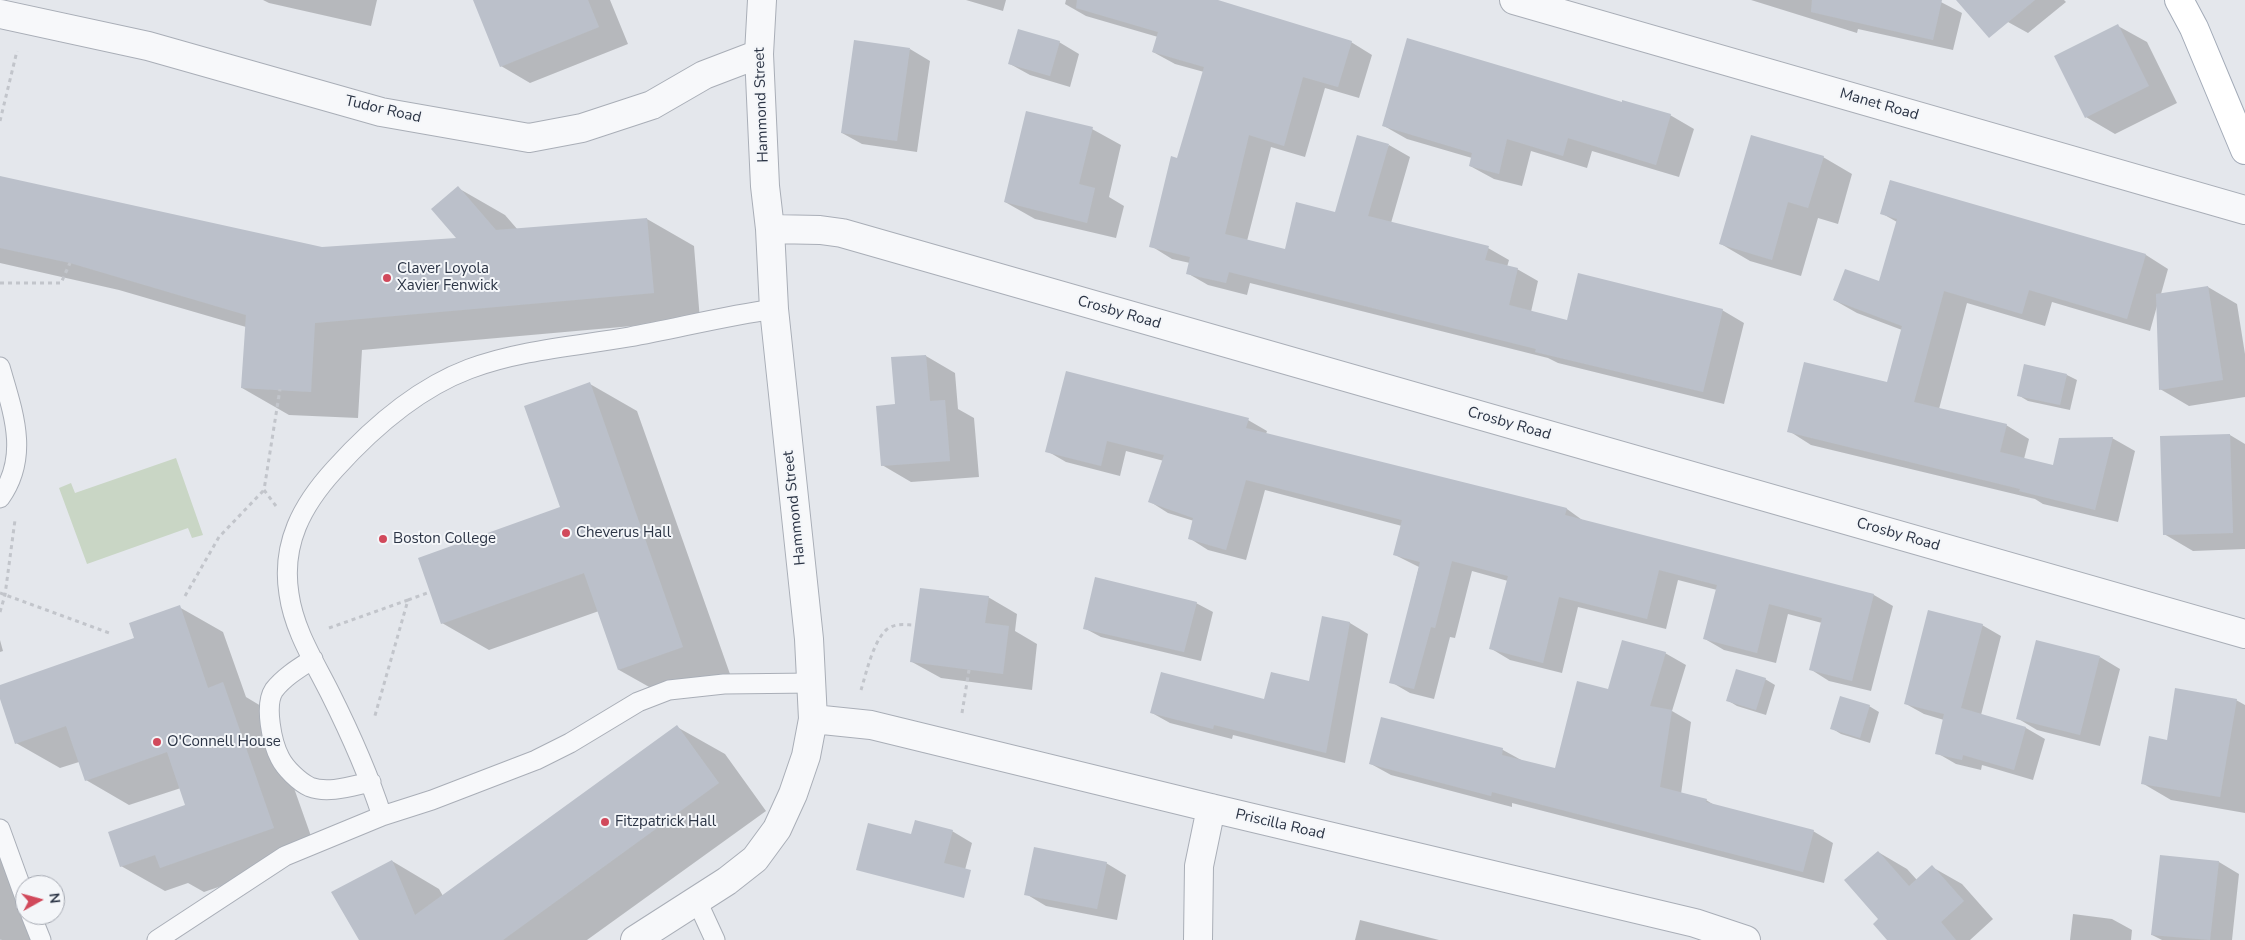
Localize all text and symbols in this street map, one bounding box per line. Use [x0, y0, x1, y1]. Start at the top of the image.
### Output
street label: Hammond Street [751, 47, 773, 163]
street label: Manet Road [1837, 85, 1921, 125]
street label: Tudor Road [343, 93, 423, 127]
place label: Claver Loyola Xavier Fenwick [397, 260, 498, 295]
marker: Claver Loyola Xavier Fenwick [381, 272, 393, 284]
street label: Crosby Road [1075, 292, 1163, 334]
street label: Crosby Road [1465, 403, 1553, 445]
street label: Hammond Street [780, 450, 810, 566]
street label: Crosby Road [1854, 514, 1942, 556]
place label: Cheverus Hall [576, 524, 671, 542]
marker: Cheverus Hall [560, 527, 572, 539]
place label: Boston College [393, 530, 496, 548]
marker: Boston College [377, 533, 389, 545]
place label: O'Connell House [167, 733, 281, 751]
marker: O'Connell House [151, 736, 163, 748]
street label: Priscilla Road [1233, 806, 1327, 844]
place label: Fitzpatrick Hall [615, 813, 716, 831]
marker: Fitzpatrick Hall [599, 816, 611, 828]
north arrow [15, 875, 65, 925]
text: N [44, 892, 64, 905]

